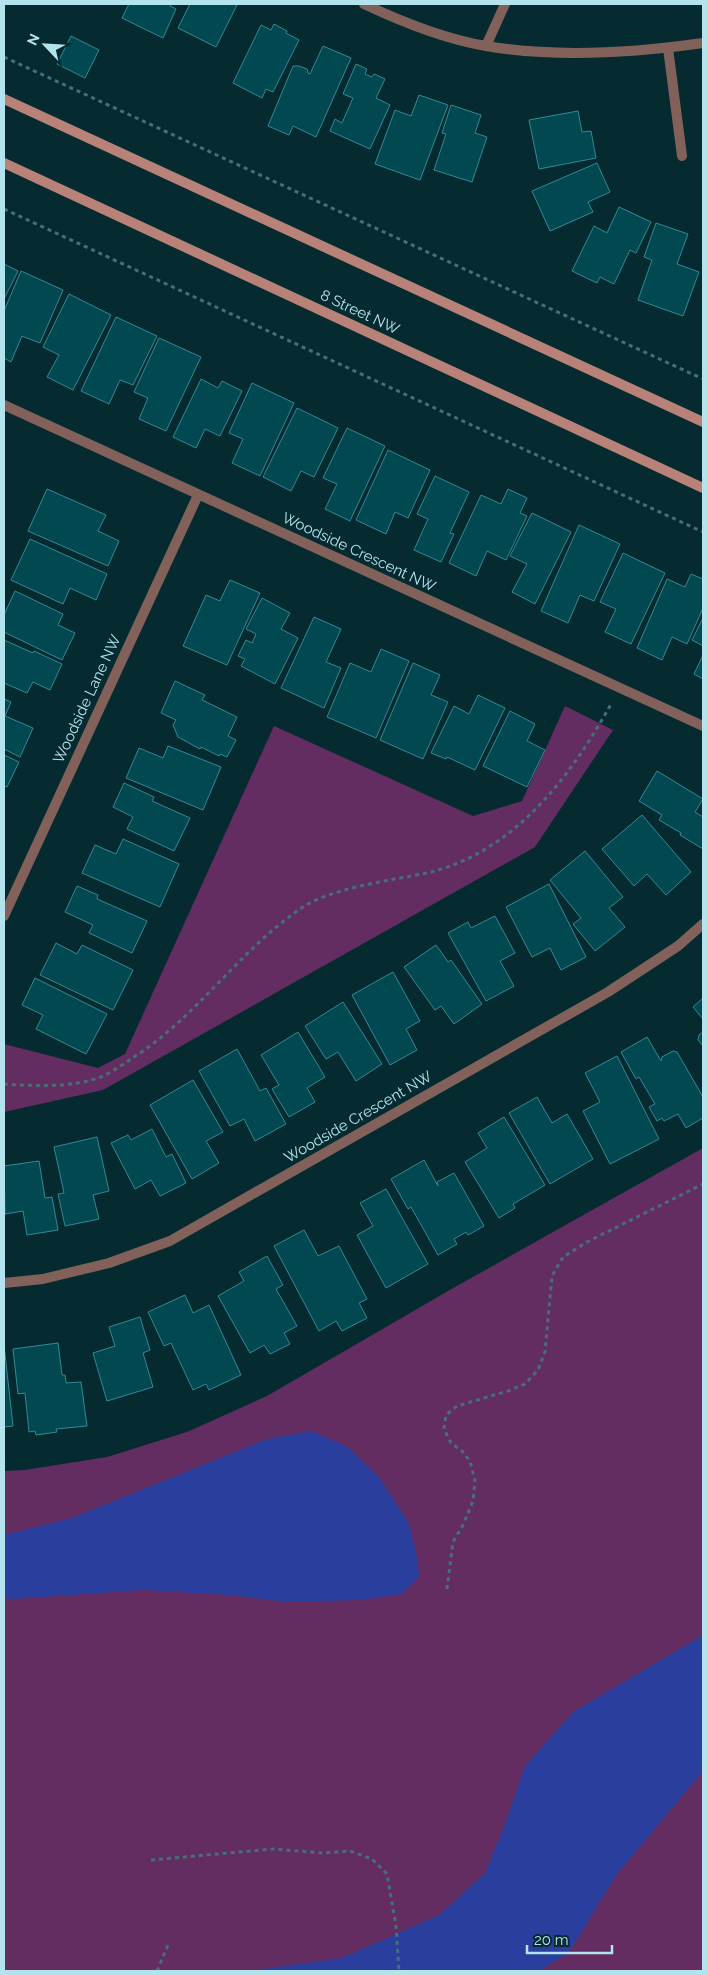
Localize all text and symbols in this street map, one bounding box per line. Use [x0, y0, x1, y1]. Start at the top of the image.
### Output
north arrow [20, 20, 70, 70]
text: N [24, 31, 43, 48]
street label: 8 Street NW [317, 286, 403, 338]
street label: Woodside Crescent NW [279, 508, 439, 596]
street label: Woodside Lane NW [49, 632, 125, 766]
street label: Woodside Crescent NW [281, 1067, 435, 1167]
scale bar [527, 1922, 612, 1954]
text: 20 m [534, 1931, 569, 1949]

